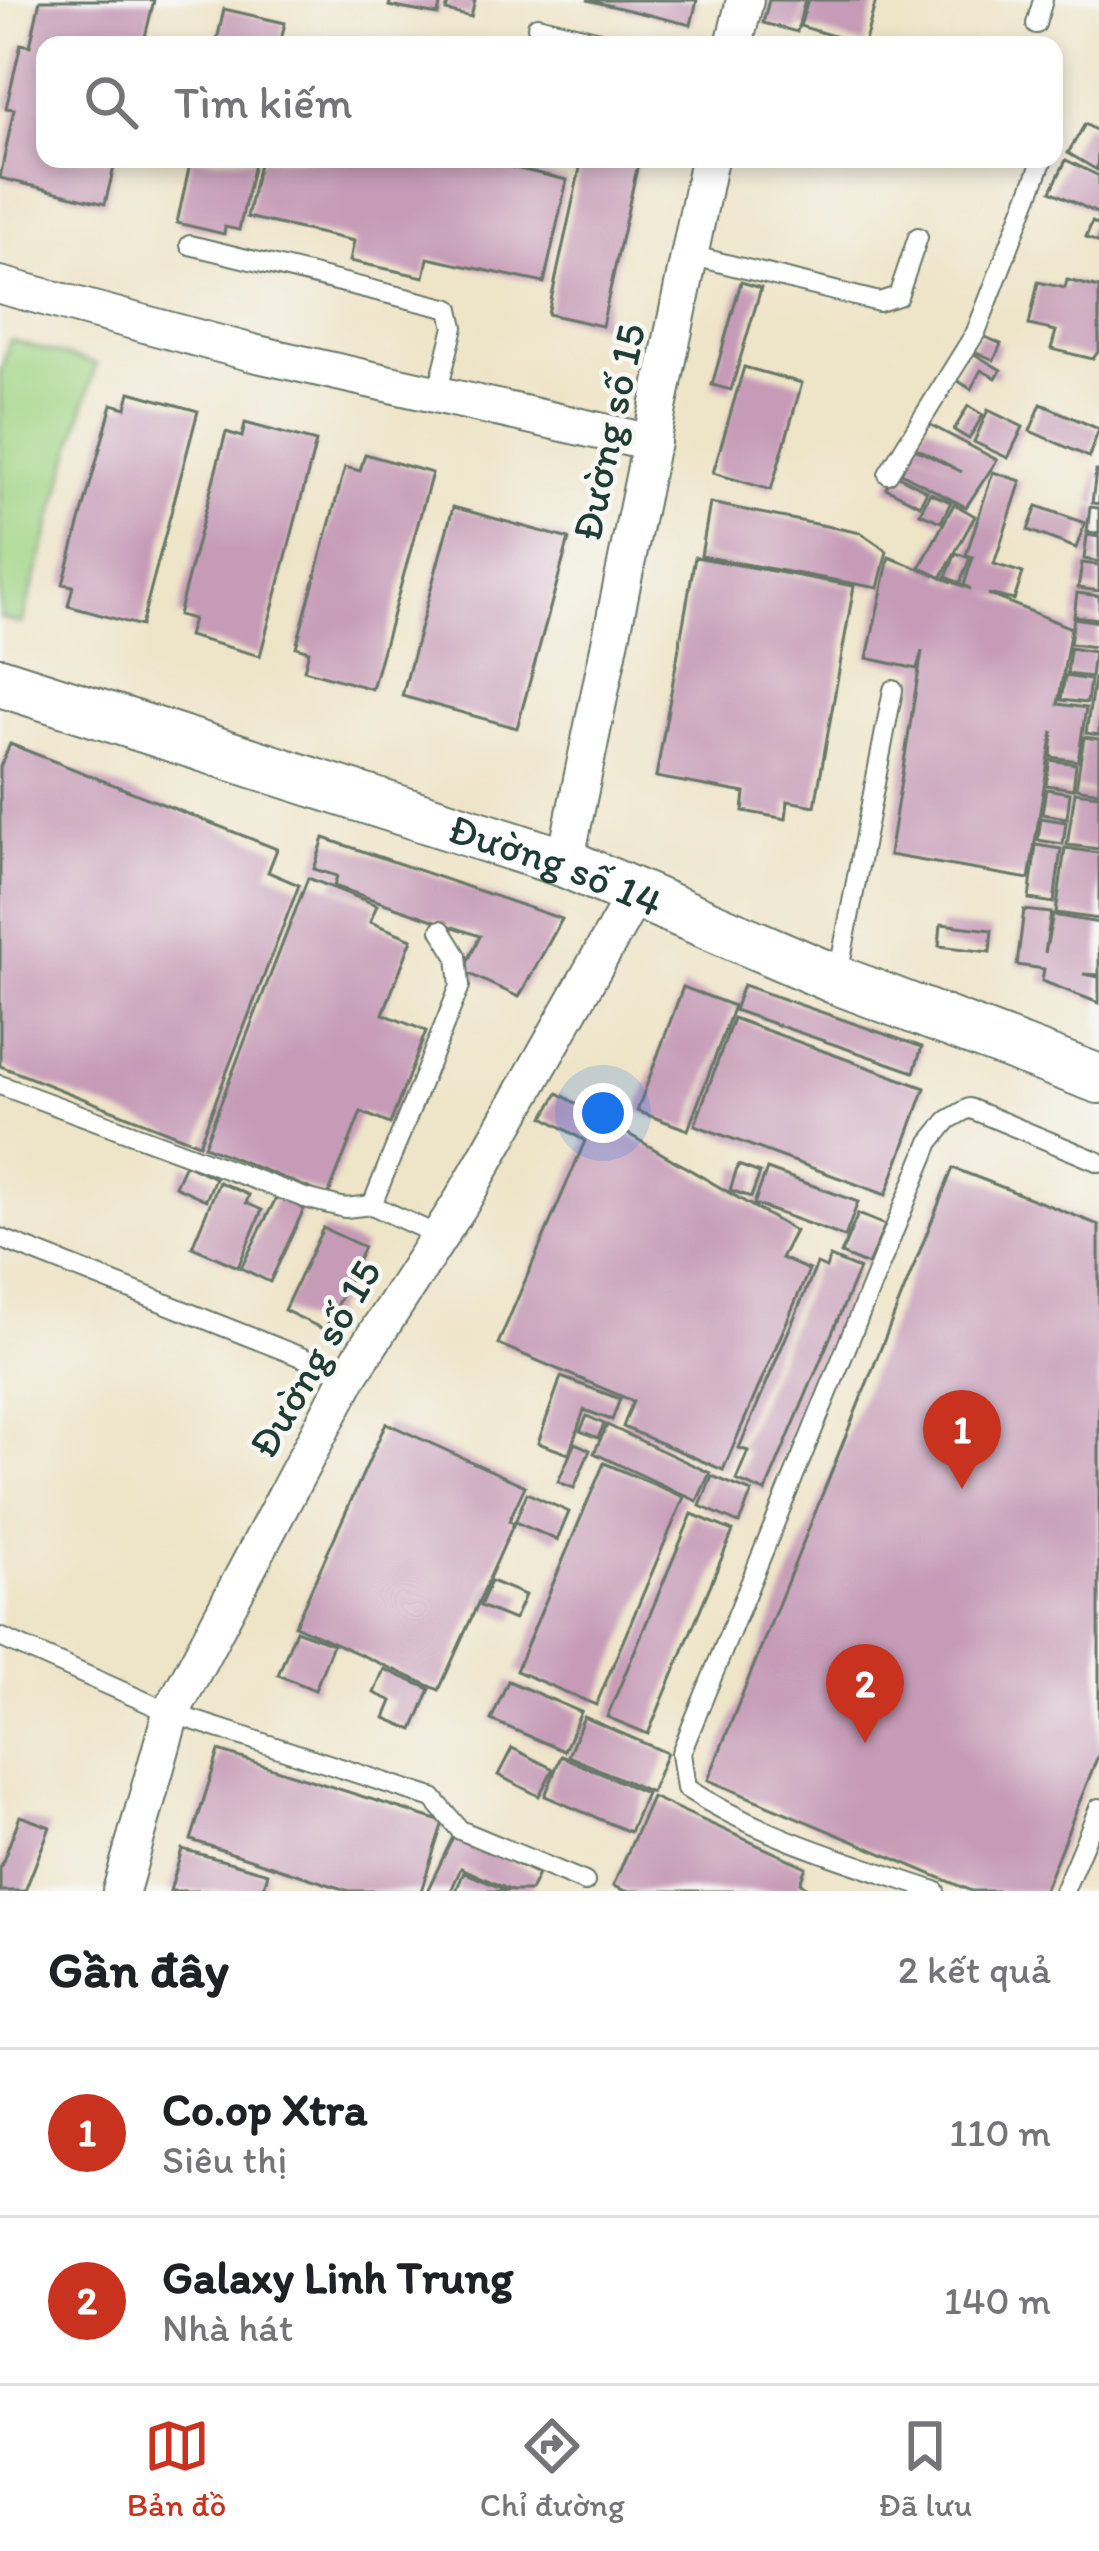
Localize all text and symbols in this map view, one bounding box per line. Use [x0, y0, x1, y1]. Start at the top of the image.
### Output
search box [36, 36, 1063, 168]
icon: search [78, 69, 144, 135]
text: Tìm kiếm [174, 75, 353, 129]
street label: Đường số 15 [561, 319, 656, 545]
street label: Đường số 14 [442, 802, 670, 928]
your location [573, 1083, 633, 1143]
street label: Đường số 15 [237, 1250, 392, 1467]
pin: 1 [923, 1390, 1001, 1489]
pin: 2 [826, 1644, 904, 1743]
text: Gần đây [48, 1939, 229, 2000]
text: 2 kết quả [898, 1946, 1051, 1993]
text: Co.op Xtra [162, 2082, 367, 2136]
text: 1 [78, 2109, 96, 2156]
text: 110 m [949, 2109, 1051, 2156]
text: Siêu thị [162, 2136, 287, 2183]
text: Galaxy Linh Trung [162, 2250, 513, 2304]
text: 2 [77, 2277, 97, 2324]
text: 140 m [944, 2277, 1051, 2324]
text: Nhà hát [162, 2304, 293, 2351]
tab: Bản đồ [127, 2413, 226, 2524]
tab: Chỉ đường [480, 2413, 625, 2524]
tab: Đã lưu [878, 2413, 972, 2524]

